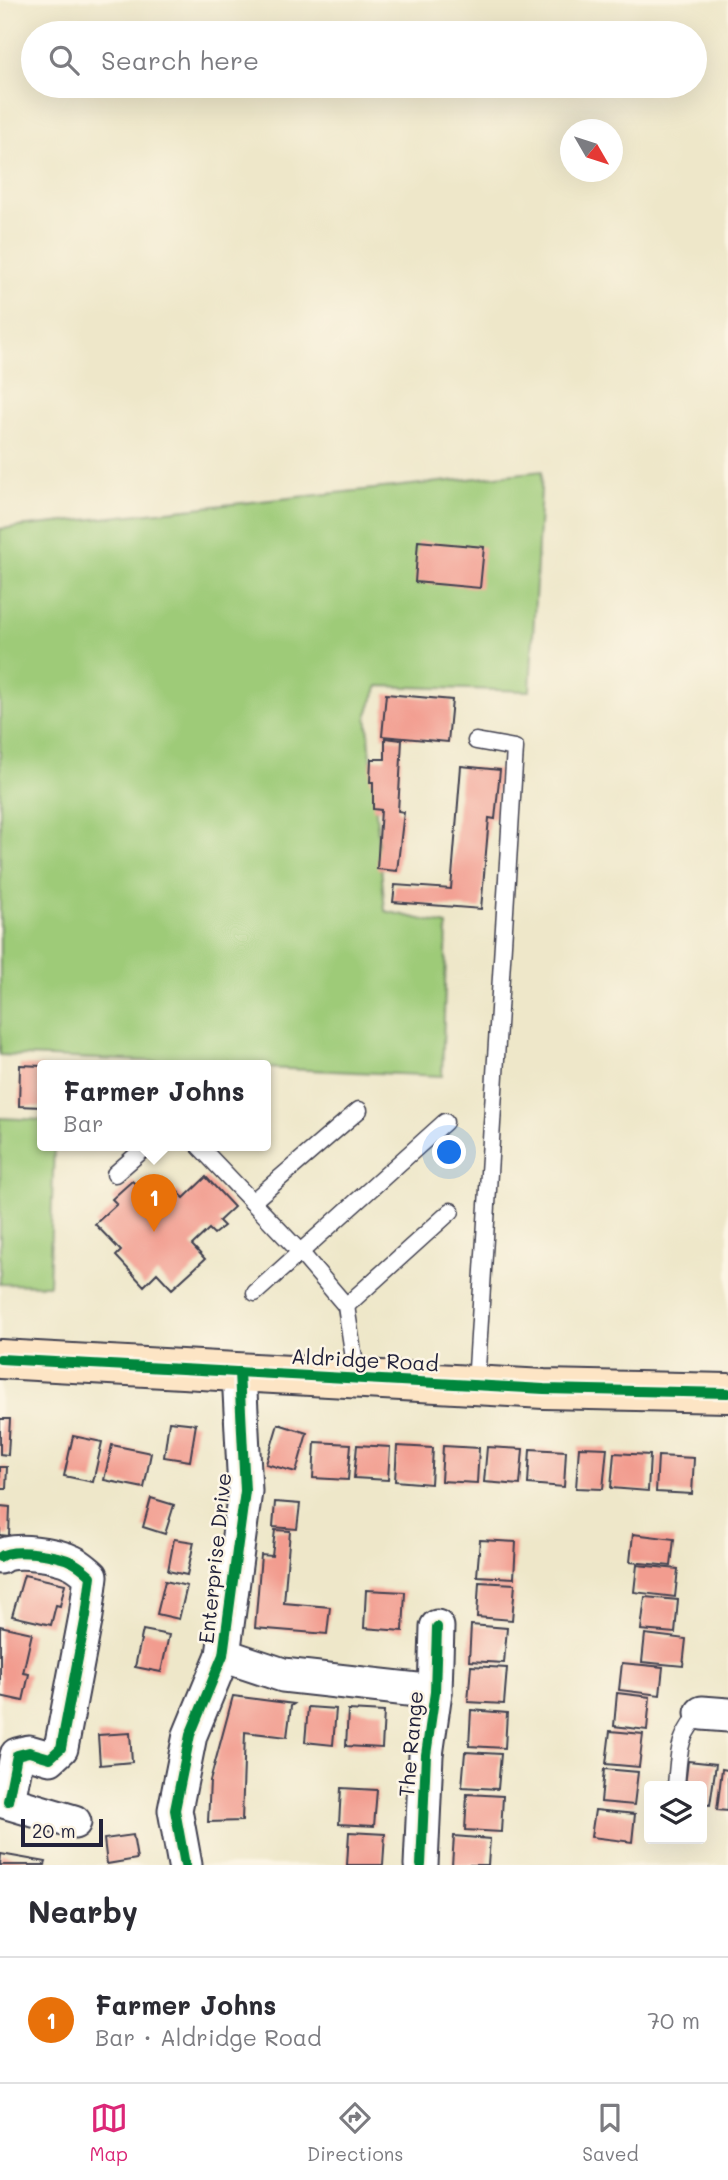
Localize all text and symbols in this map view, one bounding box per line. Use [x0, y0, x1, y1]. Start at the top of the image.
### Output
search box [21, 21, 707, 98]
icon: search [45, 41, 83, 79]
text: Search here [101, 43, 259, 77]
north arrow [560, 119, 623, 182]
popup [37, 1060, 271, 1151]
text: Farmer Johns [63, 1074, 245, 1108]
text: Bar [63, 1108, 104, 1138]
your location [432, 1135, 466, 1169]
pin: 1 [131, 1174, 177, 1232]
street label: Aldridge Road [291, 1342, 439, 1376]
street label: Enterprise Drive [192, 1471, 236, 1645]
street label: The Range [392, 1690, 428, 1798]
map controls [644, 1781, 707, 1844]
button: layers [644, 1781, 707, 1844]
scale bar [21, 1816, 103, 1848]
text: 20 m [32, 1818, 76, 1843]
text: Nearby [28, 1891, 138, 1931]
text: Farmer Johns [95, 1988, 276, 2022]
text: 1 [46, 2005, 56, 2035]
text: 70 m [647, 2005, 700, 2035]
text: Bar · Aldridge Road [95, 2022, 322, 2052]
tab: Map [89, 2099, 128, 2166]
tab: Directions [307, 2099, 403, 2166]
tab: Saved [582, 2099, 639, 2166]

